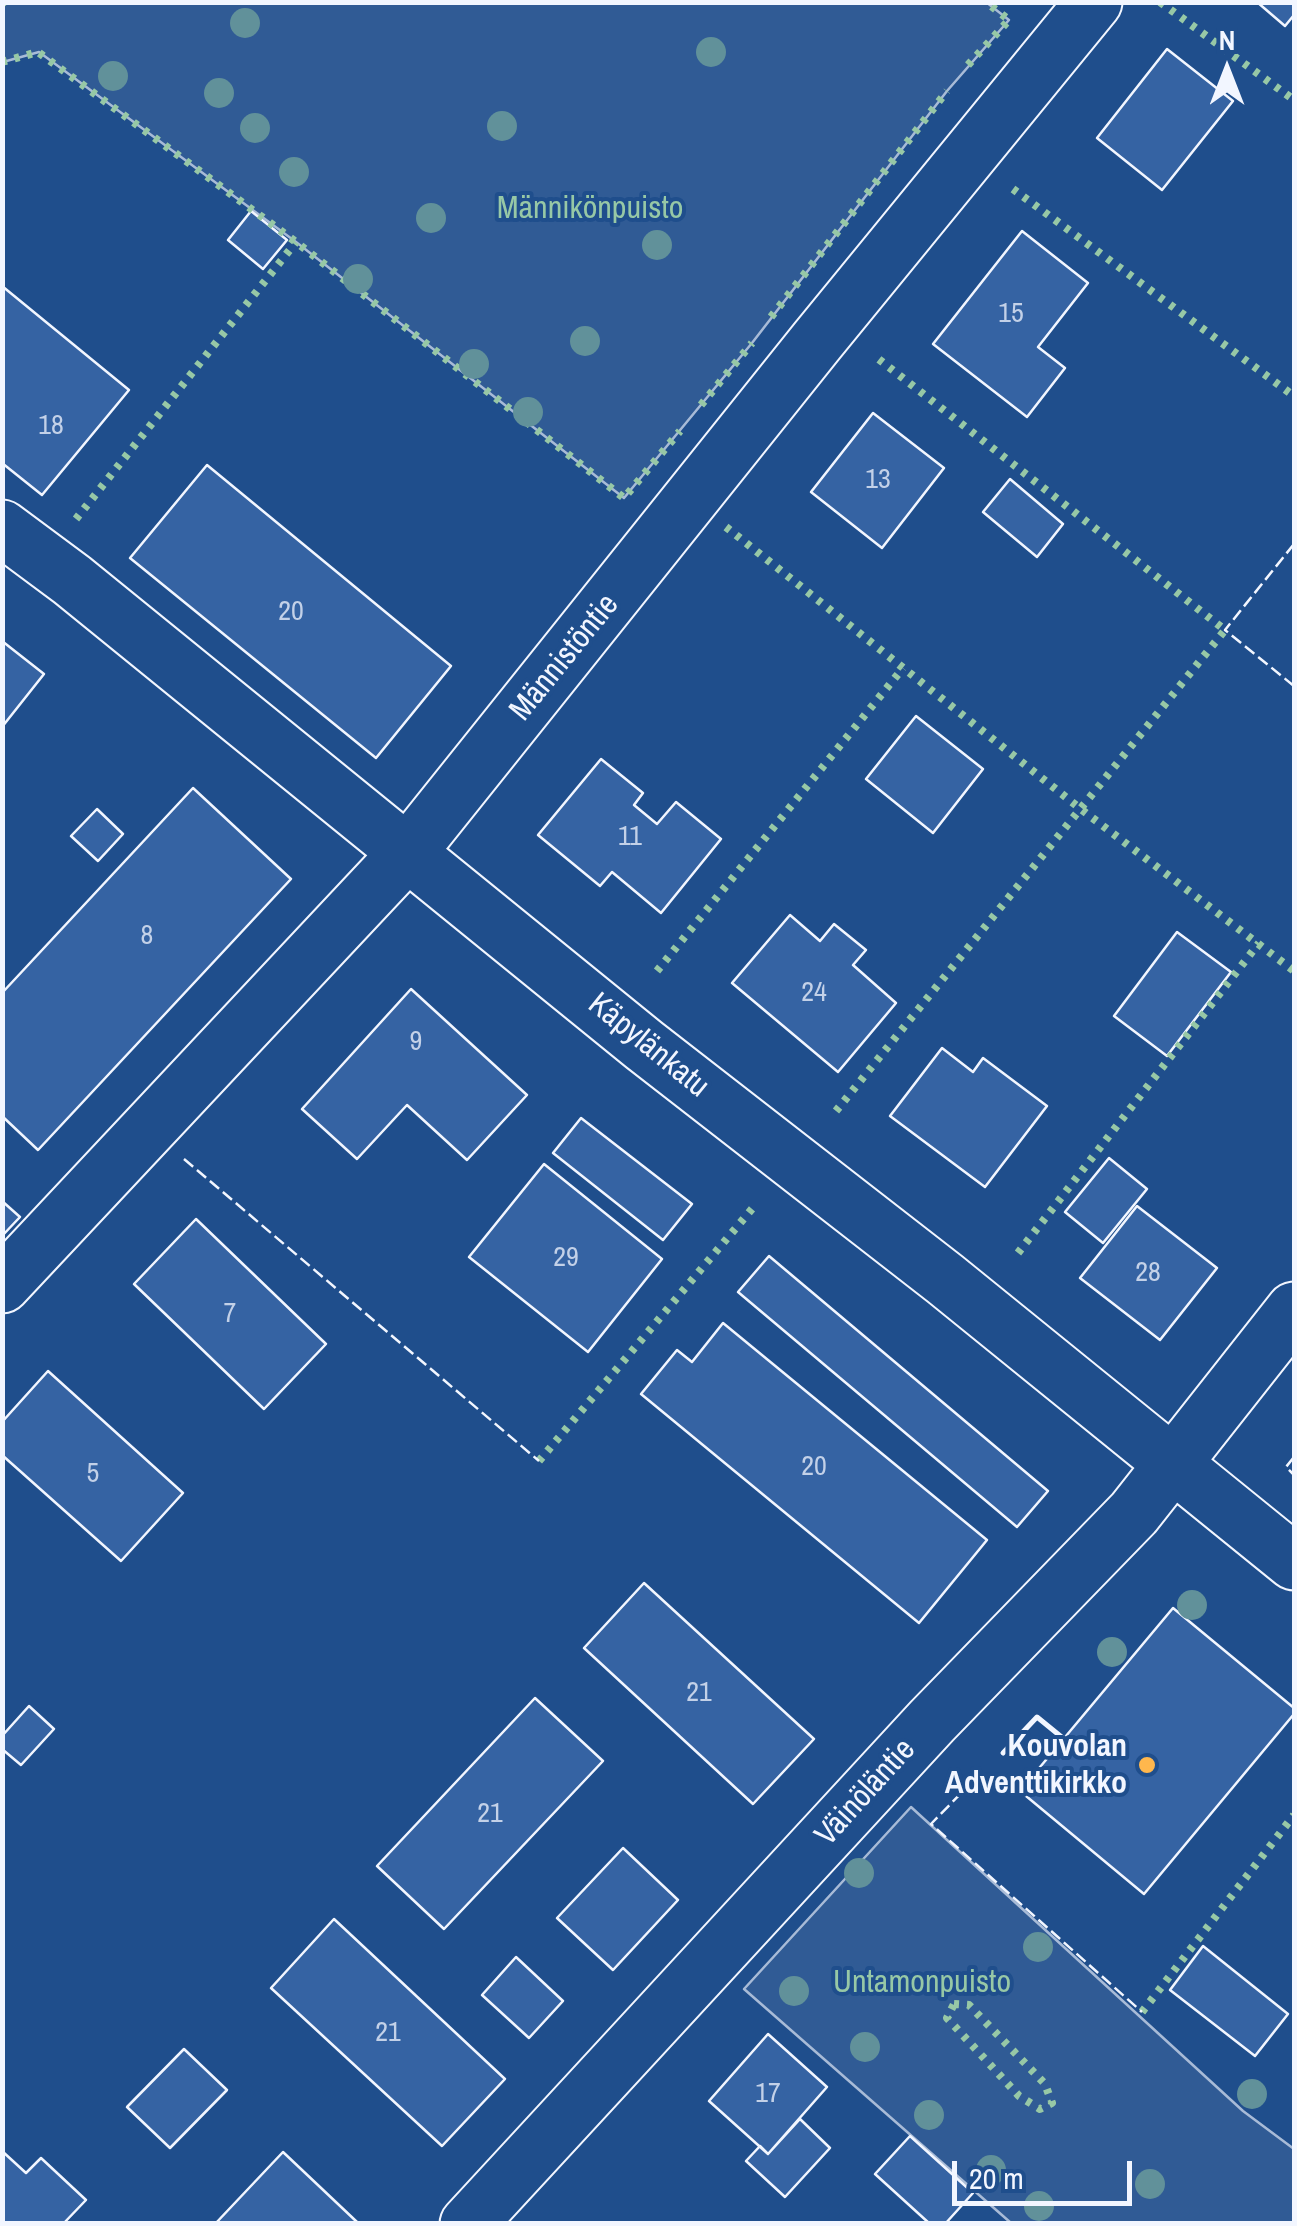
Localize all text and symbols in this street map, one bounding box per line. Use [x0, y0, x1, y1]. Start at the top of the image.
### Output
north arrow [1177, 20, 1277, 120]
text: N [1219, 21, 1235, 59]
park label: Männikönpuisto [497, 190, 683, 228]
house number: 15 [998, 297, 1024, 331]
house number: 18 [38, 409, 64, 443]
house number: 13 [865, 463, 891, 497]
street label: Männistöntie [502, 587, 628, 729]
house number: 20 [278, 595, 304, 629]
house number: 11 [618, 820, 642, 854]
house number: 8 [141, 919, 153, 953]
house number: 24 [801, 976, 827, 1010]
street label: Käpylänkatu [580, 986, 716, 1106]
house number: 9 [410, 1025, 422, 1059]
house number: 29 [553, 1241, 579, 1275]
house number: 28 [1135, 1256, 1161, 1290]
house number: 7 [224, 1297, 236, 1331]
house number: 20 [801, 1450, 827, 1484]
house number: 5 [87, 1457, 99, 1491]
house number: 21 [686, 1676, 712, 1710]
place label: Kouvolan Adventtikirkko [945, 1728, 1127, 1803]
street label: Väinöläntie [808, 1732, 924, 1854]
marker: Kouvolan Adventtikirkko [1136, 1754, 1158, 1776]
house number: 21 [477, 1797, 503, 1831]
park label: Untamonpuisto [833, 1964, 1011, 2002]
house number: 21 [375, 2016, 401, 2050]
house number: 17 [755, 2077, 781, 2111]
scale bar [957, 2141, 1137, 2203]
text: 20 m [969, 2158, 1024, 2198]

